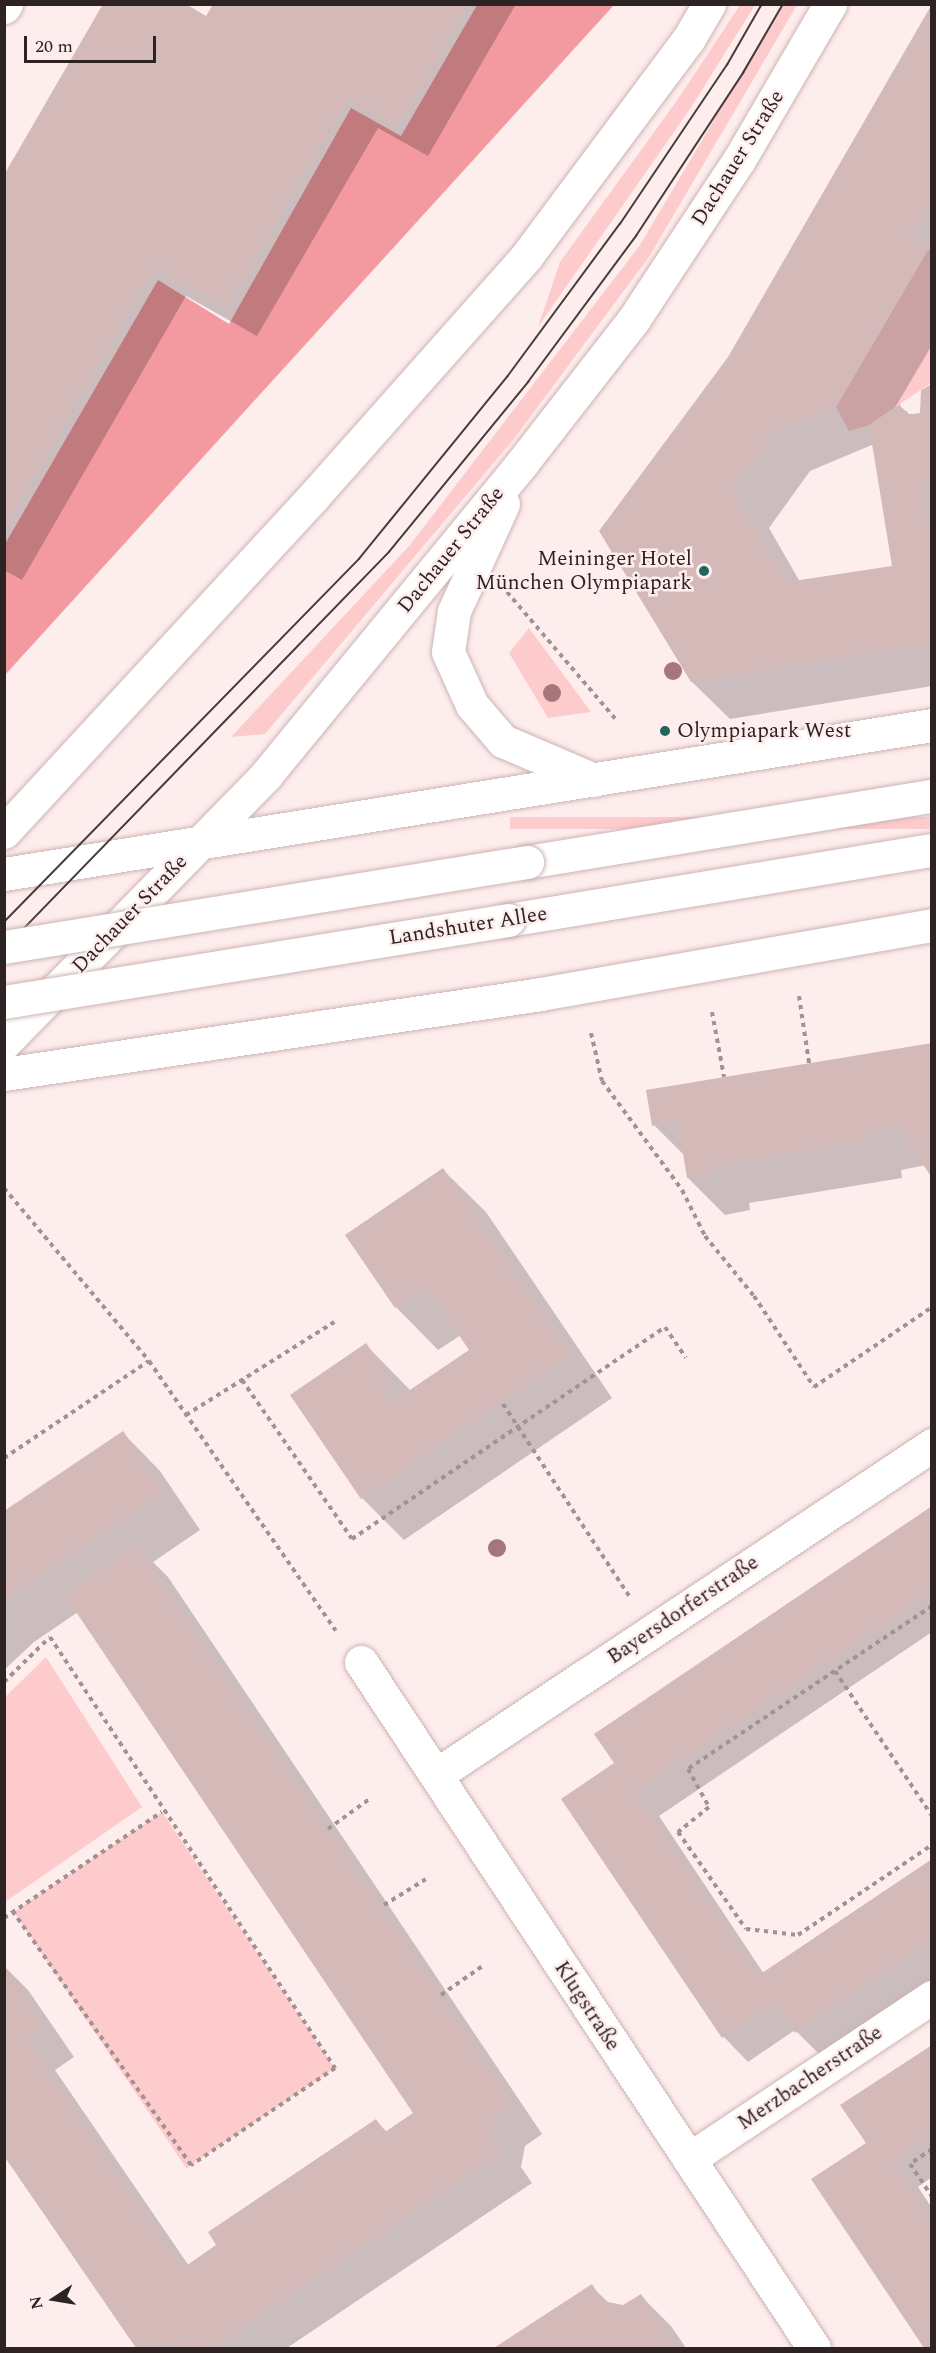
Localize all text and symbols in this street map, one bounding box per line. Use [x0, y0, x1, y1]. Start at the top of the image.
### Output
scale bar [27, 24, 159, 62]
text: 20 m [35, 33, 73, 60]
street label: Dachauer Straße [686, 86, 790, 230]
street label: Dachauer Straße [392, 482, 510, 618]
place label: Meininger Hotel München Olympiapark [476, 546, 692, 596]
marker: Meininger Hotel München Olympiapark [697, 564, 711, 578]
place label: Olympiapark West [677, 718, 851, 744]
marker: Olympiapark West [658, 724, 672, 738]
street label: Dachauer Straße [67, 849, 193, 979]
street label: Landshuter Allee [387, 901, 549, 951]
street label: Bayersdorferstraße [603, 1550, 763, 1670]
street label: Klugstraße [549, 1956, 625, 2056]
street label: Merzbacherstraße [733, 2020, 887, 2136]
north arrow [24, 2269, 84, 2329]
text: N [23, 2294, 49, 2312]

